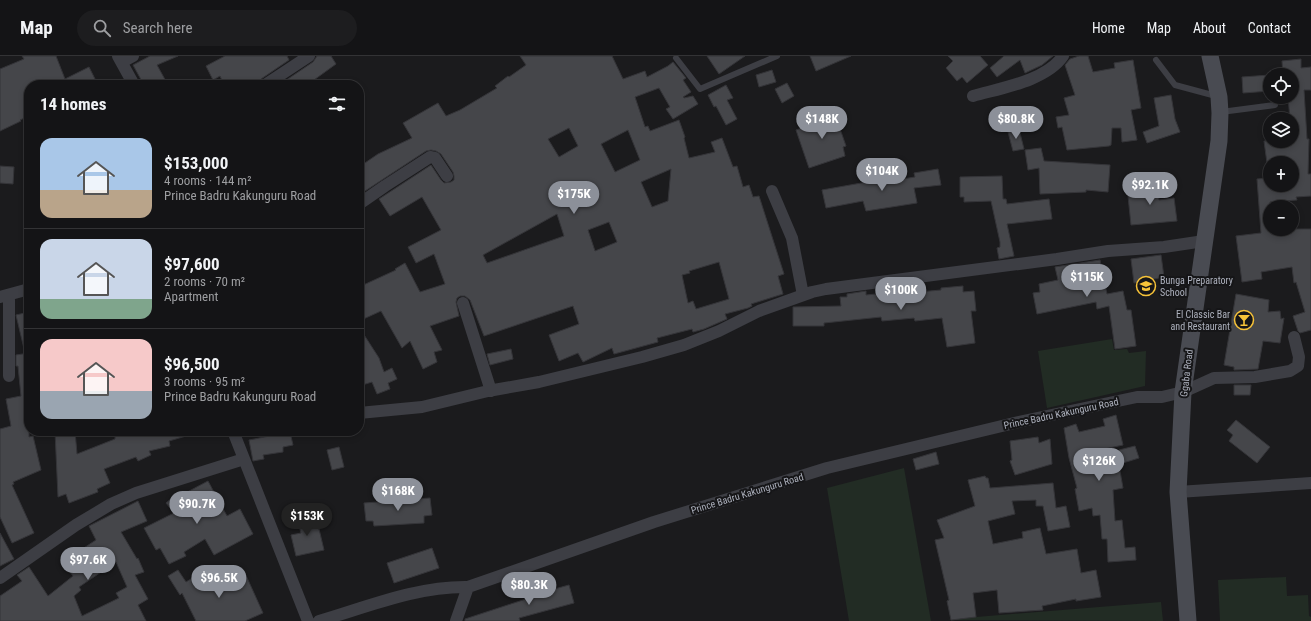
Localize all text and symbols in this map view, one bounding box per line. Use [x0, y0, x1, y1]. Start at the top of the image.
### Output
search box [77, 10, 357, 46]
text: Map [20, 16, 53, 39]
icon: search [91, 17, 113, 39]
text: Search here [123, 19, 193, 37]
text: Home [1092, 20, 1125, 36]
text: Map [1147, 20, 1171, 36]
text: About [1193, 20, 1226, 36]
text: Contact [1248, 20, 1291, 36]
map controls [1263, 68, 1299, 236]
button: locate [1263, 68, 1299, 104]
icon: filters [326, 93, 348, 115]
text: 14 homes [40, 94, 106, 114]
pin: $148K [794, 106, 850, 140]
pin: $80.8K [983, 106, 1049, 140]
text: $148K [805, 111, 839, 126]
text: $80.8K [997, 111, 1035, 126]
button: layers [1263, 112, 1299, 148]
text: $153,000 [164, 153, 228, 173]
icon: home [72, 154, 120, 202]
button: + [1263, 156, 1299, 192]
pin: $104K [854, 158, 910, 192]
text: $104K [865, 163, 899, 178]
pin: $92.1K [1117, 172, 1183, 206]
text: 4 rooms · 144 m² [164, 173, 251, 188]
text: $92.1K [1131, 177, 1169, 192]
pin: $175K [546, 181, 602, 215]
text: $175K [557, 186, 591, 201]
text: Prince Badru Kakunguru Road [164, 188, 316, 203]
button: − [1263, 200, 1299, 236]
text: $97,600 [164, 254, 220, 274]
icon: home [72, 255, 120, 303]
pin: $115K [1059, 264, 1115, 298]
text: $115K [1070, 269, 1104, 284]
text: 2 rooms · 70 m² [164, 274, 245, 289]
school or university icon: Bunga Preparatory School [1135, 275, 1157, 297]
place label: Bunga Preparatory School [1160, 275, 1233, 298]
pin: $100K [873, 277, 929, 311]
text: $100K [884, 282, 918, 297]
text: Apartment [164, 289, 218, 304]
place label: El Classic Bar and Restaurant [1171, 309, 1230, 332]
bar icon: El Classic Bar and Restaurant [1233, 309, 1255, 331]
street label: Ggaba Road [1178, 349, 1195, 397]
text: $96,500 [164, 354, 220, 374]
icon: home [72, 355, 120, 403]
text: 3 rooms · 95 m² [164, 374, 245, 389]
text: Prince Badru Kakunguru Road [164, 389, 316, 404]
street label: Prince Badru Kakunguru Road [1003, 396, 1120, 431]
pin: $126K [1071, 448, 1127, 482]
text: $126K [1082, 453, 1116, 468]
street label: Prince Badru Kakunguru Road [690, 471, 805, 516]
pin: $168K [370, 478, 426, 512]
text: $168K [381, 483, 415, 498]
pin: $90.7K [164, 491, 230, 525]
text: $90.7K [178, 496, 216, 511]
pin: $153K [279, 503, 335, 537]
text: $153K [290, 508, 324, 523]
pin: $97.6K [55, 547, 121, 581]
text: $97.6K [69, 552, 107, 567]
pin: $96.5K [186, 565, 252, 599]
text: $96.5K [200, 570, 238, 585]
pin: $80.3K [496, 572, 562, 606]
text: $80.3K [510, 577, 548, 592]

